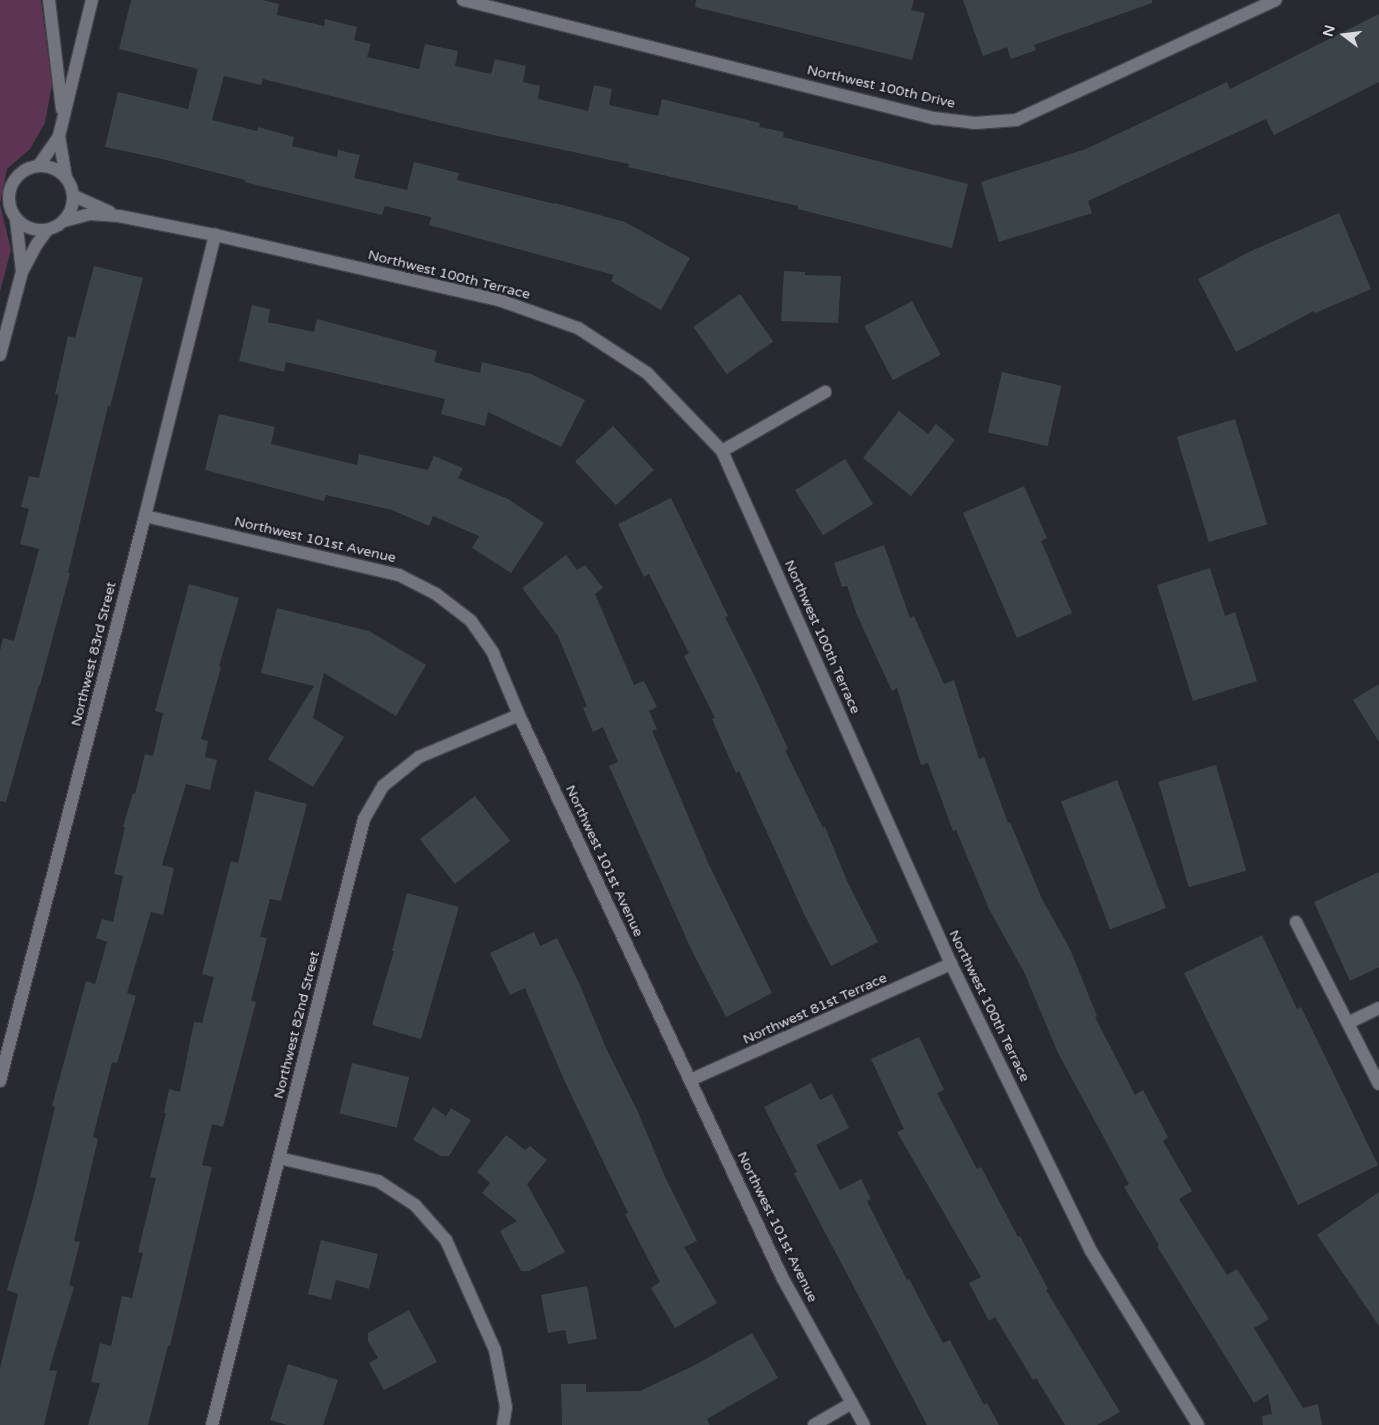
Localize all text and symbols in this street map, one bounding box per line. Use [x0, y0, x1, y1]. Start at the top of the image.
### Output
north arrow [1319, 10, 1369, 60]
text: N [1319, 23, 1339, 39]
street label: Northwest 100th Drive [805, 62, 957, 112]
street label: Northwest 100th Terrace [366, 247, 532, 303]
street label: Northwest 101st Avenue [233, 513, 397, 567]
street label: Northwest 100th Terrace [780, 557, 864, 717]
street label: Northwest 83rd Street [68, 580, 120, 728]
street label: Northwest 101st Avenue [561, 783, 647, 939]
street label: Northwest 100th Terrace [945, 927, 1033, 1085]
street label: Northwest 82nd Street [270, 949, 324, 1101]
street label: Northwest 81st Terrace [740, 970, 890, 1048]
street label: Northwest 101st Avenue [733, 1149, 821, 1305]

